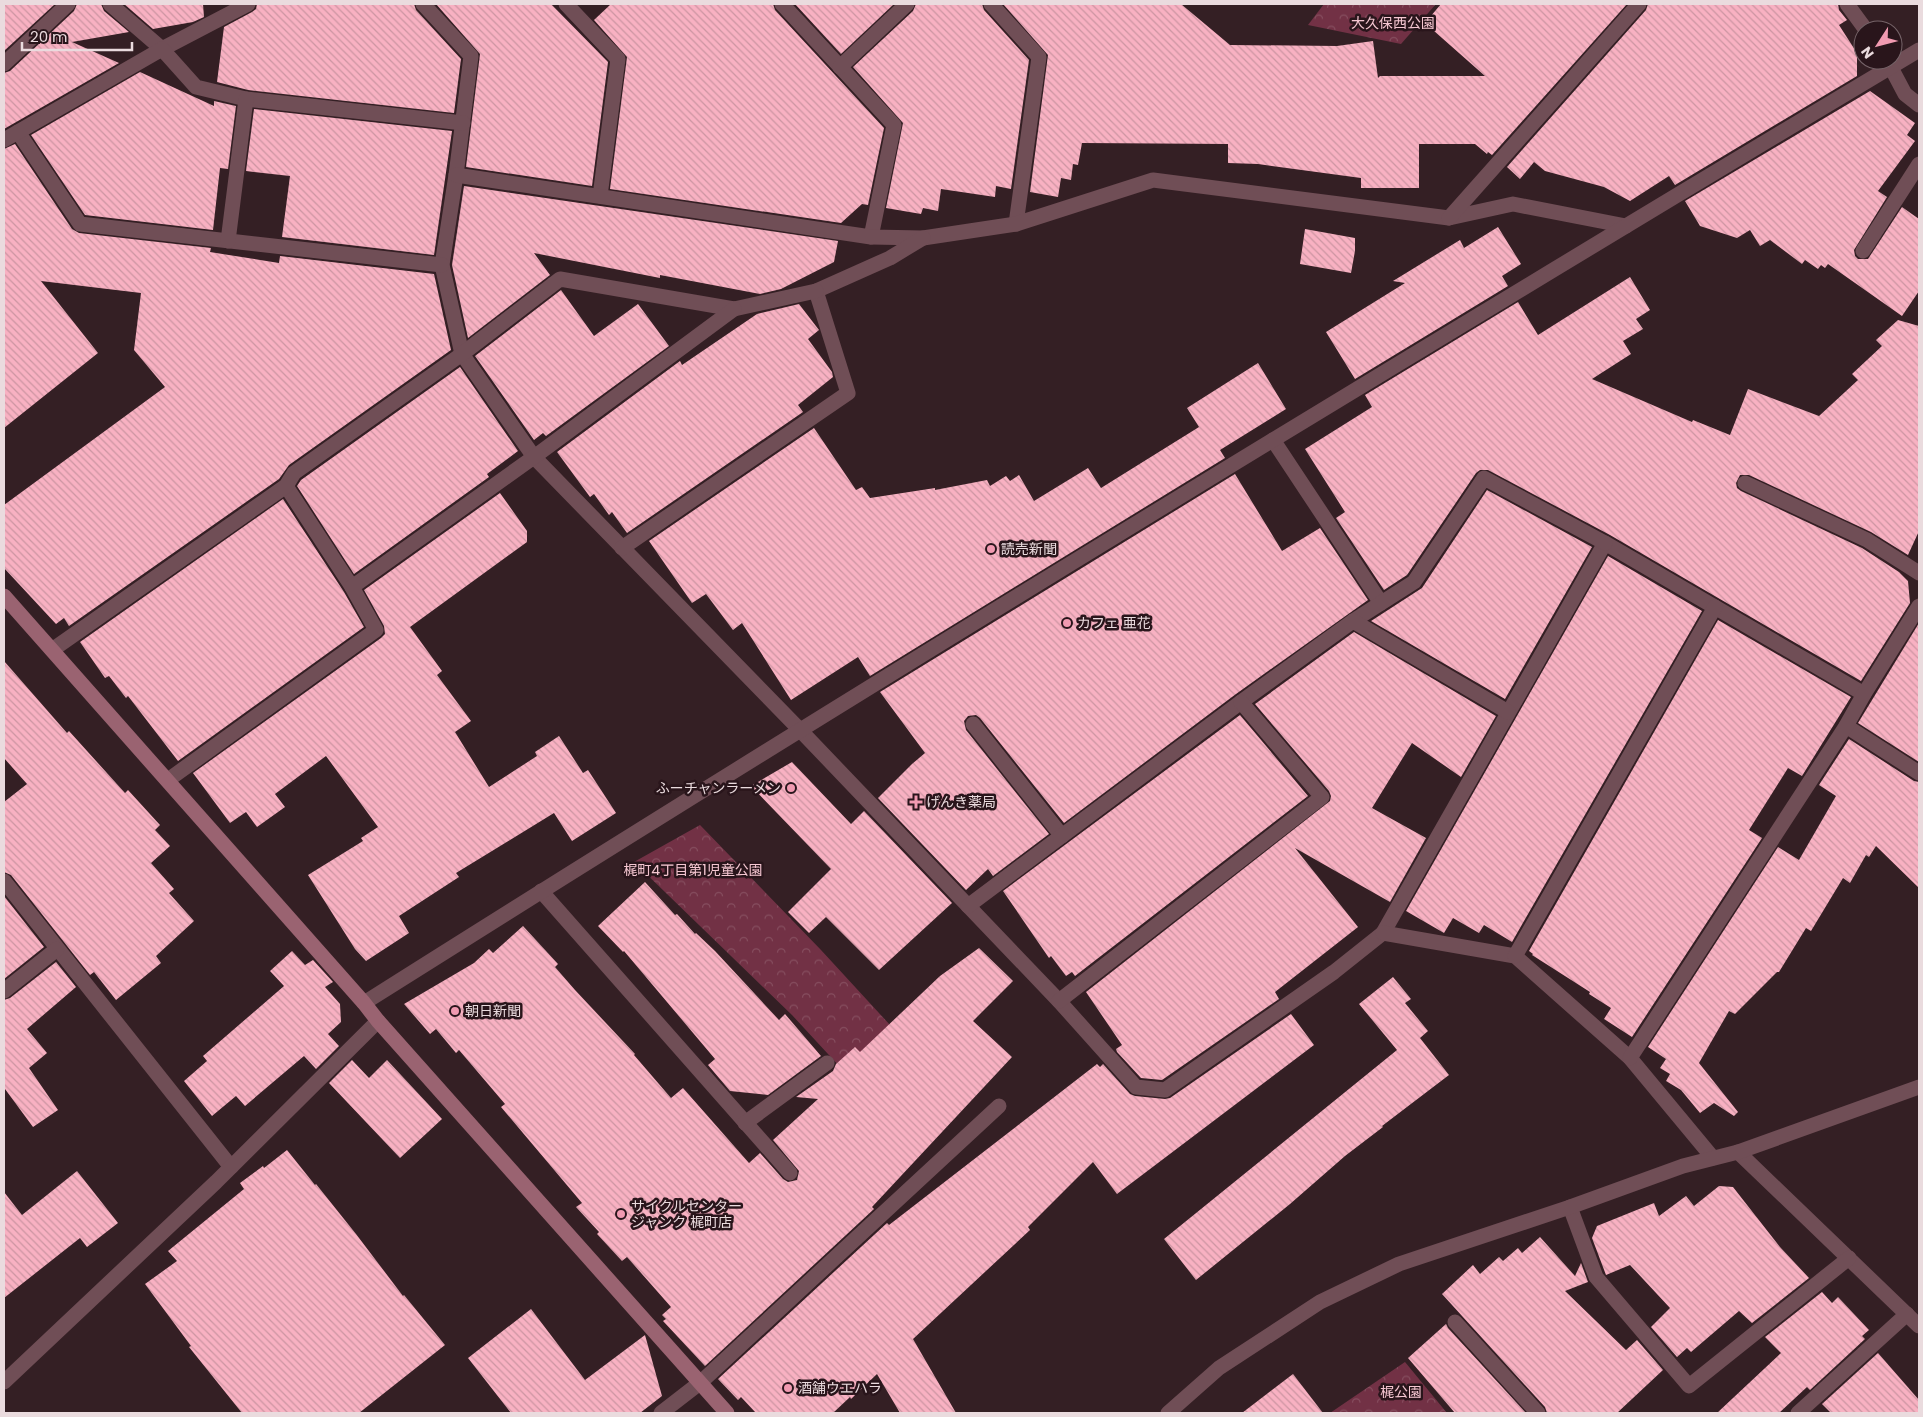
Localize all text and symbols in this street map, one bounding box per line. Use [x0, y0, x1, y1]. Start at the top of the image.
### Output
park label: 大久保西公園 [1351, 13, 1435, 33]
scale bar [22, 20, 132, 52]
north arrow [1853, 20, 1903, 70]
text: 20 m [30, 26, 68, 47]
text: N [1856, 43, 1879, 63]
place label: 読売新聞 [1001, 539, 1057, 559]
marker: 読売新聞 [985, 543, 997, 555]
place label: カフェ 亜花 [1077, 613, 1151, 633]
marker: カフェ 亜花 [1061, 617, 1073, 629]
place label: ふーチャンラーメン [656, 778, 781, 798]
marker: ふーチャンラーメン [785, 782, 797, 794]
place label: げんき薬局 [926, 792, 996, 812]
marker: げんき薬局 [910, 796, 922, 808]
park label: 梶町4丁目第1児童公園 [623, 860, 763, 880]
place label: 朝日新聞 [465, 1001, 521, 1021]
marker: 朝日新聞 [449, 1005, 461, 1017]
place label: サイクルセンター ジャンク 梶町店 [631, 1196, 742, 1232]
marker: サイクルセンター ジャンク 梶町店 [615, 1208, 627, 1220]
place label: 酒舗ウエハラ [798, 1378, 882, 1398]
marker: 酒舗ウエハラ [782, 1382, 794, 1394]
park label: 梶公園 [1380, 1382, 1422, 1402]

